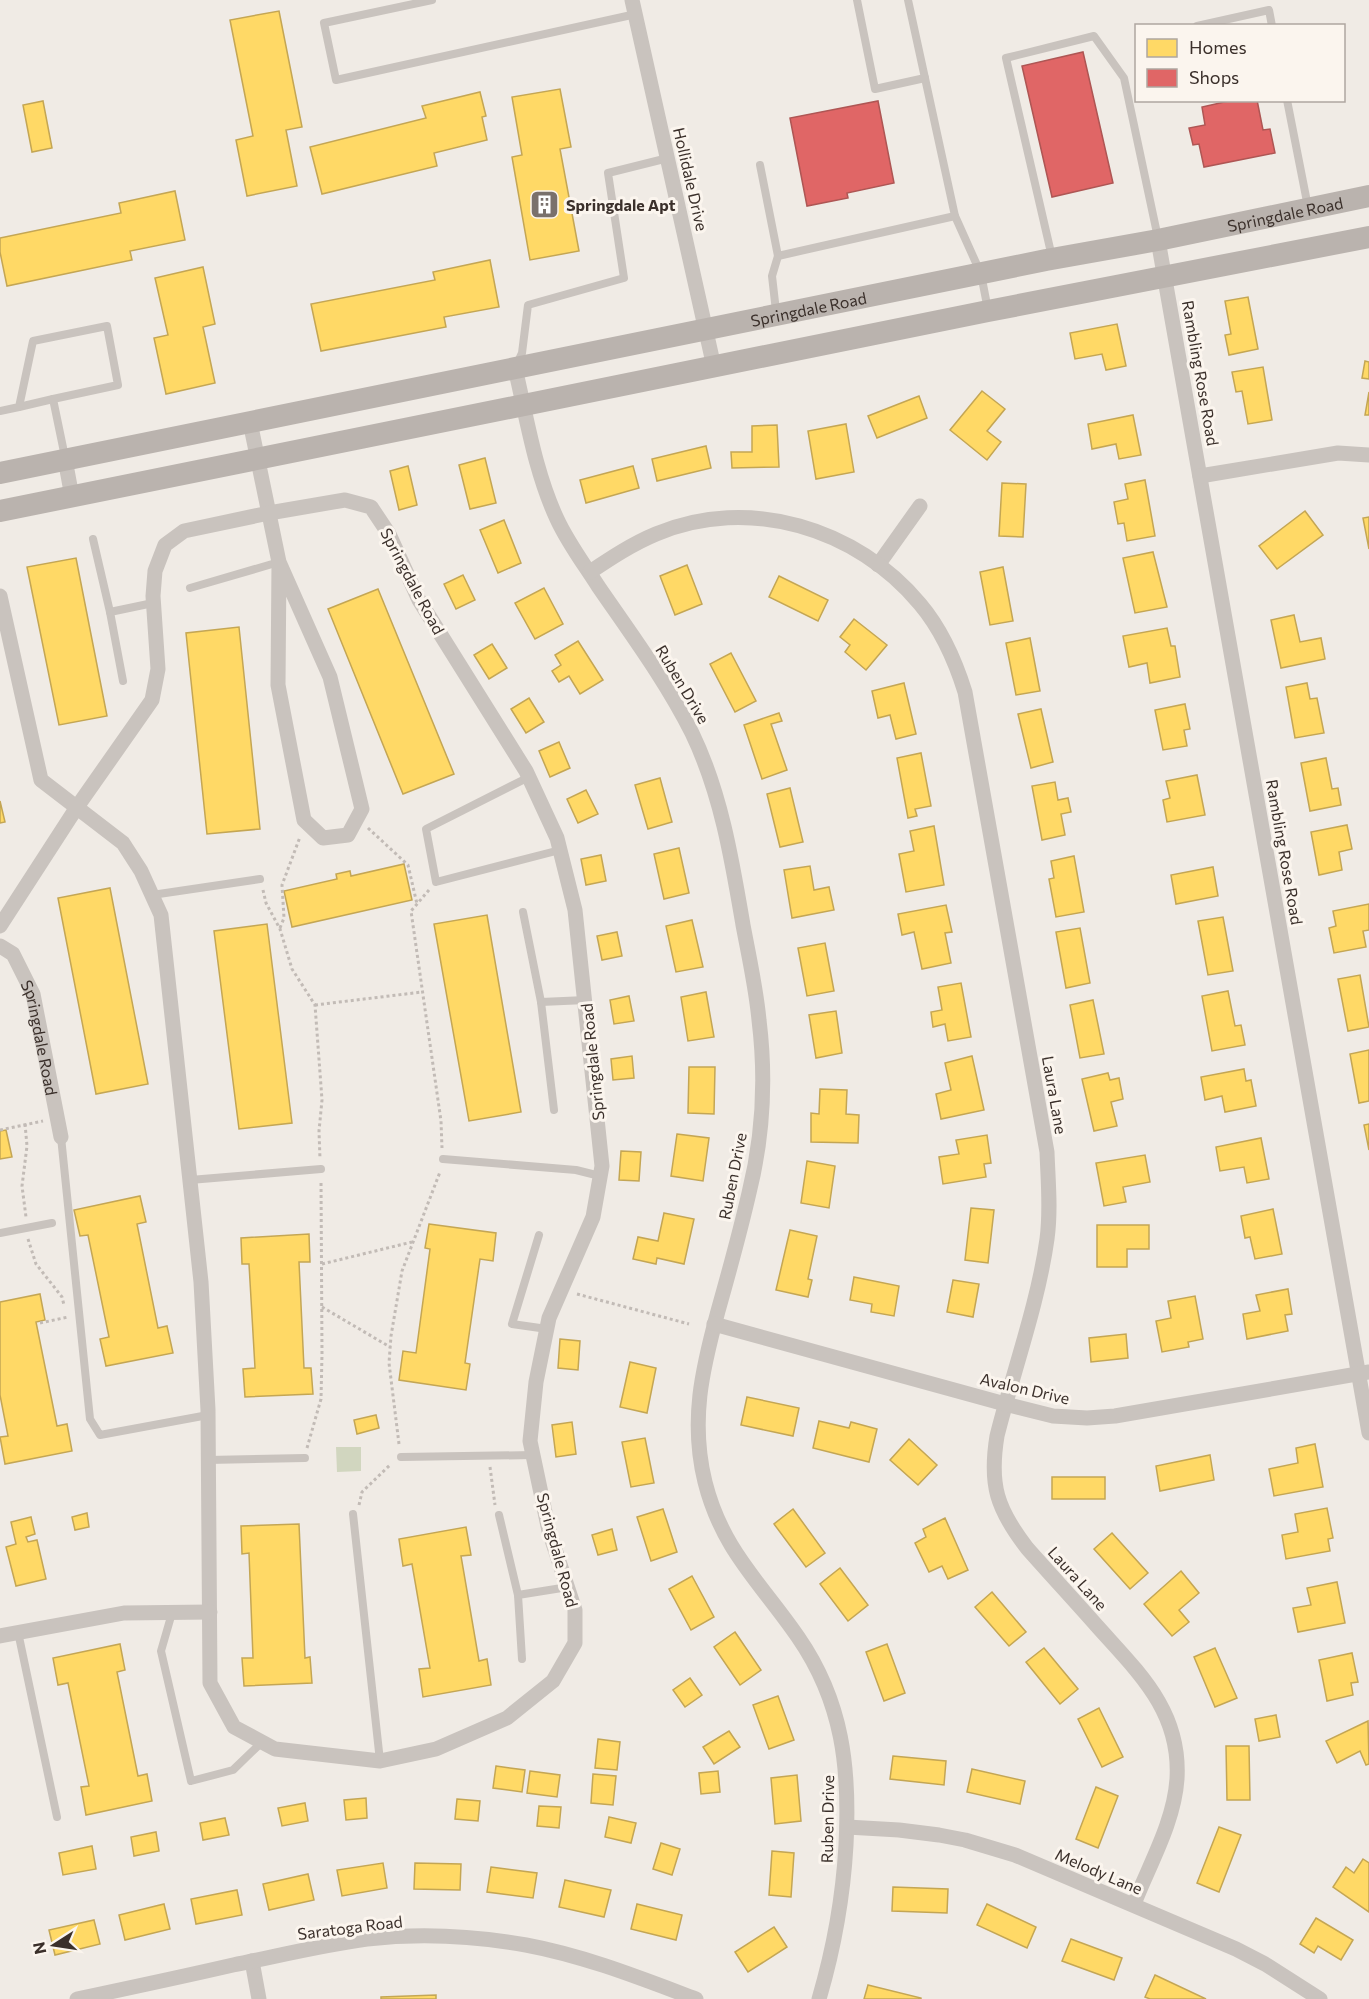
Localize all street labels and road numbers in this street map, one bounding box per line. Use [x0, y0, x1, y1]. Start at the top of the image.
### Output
street label: Hollidale Drive [670, 125, 712, 233]
street label: Springdale Road [1225, 192, 1345, 235]
street label: Springdale Road [749, 287, 868, 329]
street label: Rambling Rose Road [1179, 299, 1223, 447]
street label: Springdale Road [377, 525, 449, 637]
street label: Ruben Drive [652, 641, 714, 727]
street label: Rambling Rose Road [1263, 778, 1307, 926]
street label: Springdale Road [18, 976, 62, 1097]
street label: Springdale Road [576, 1003, 608, 1121]
street label: Laura Lane [1039, 1054, 1071, 1136]
street label: Ruben Drive [714, 1131, 750, 1221]
street label: Avalon Drive [978, 1368, 1072, 1408]
street label: Springdale Road [534, 1491, 582, 1609]
street label: Laura Lane [1044, 1542, 1112, 1614]
street label: Ruben Drive [817, 1775, 837, 1863]
street label: Melody Lane [1052, 1844, 1146, 1898]
street label: Saratoga Road [296, 1911, 404, 1943]

